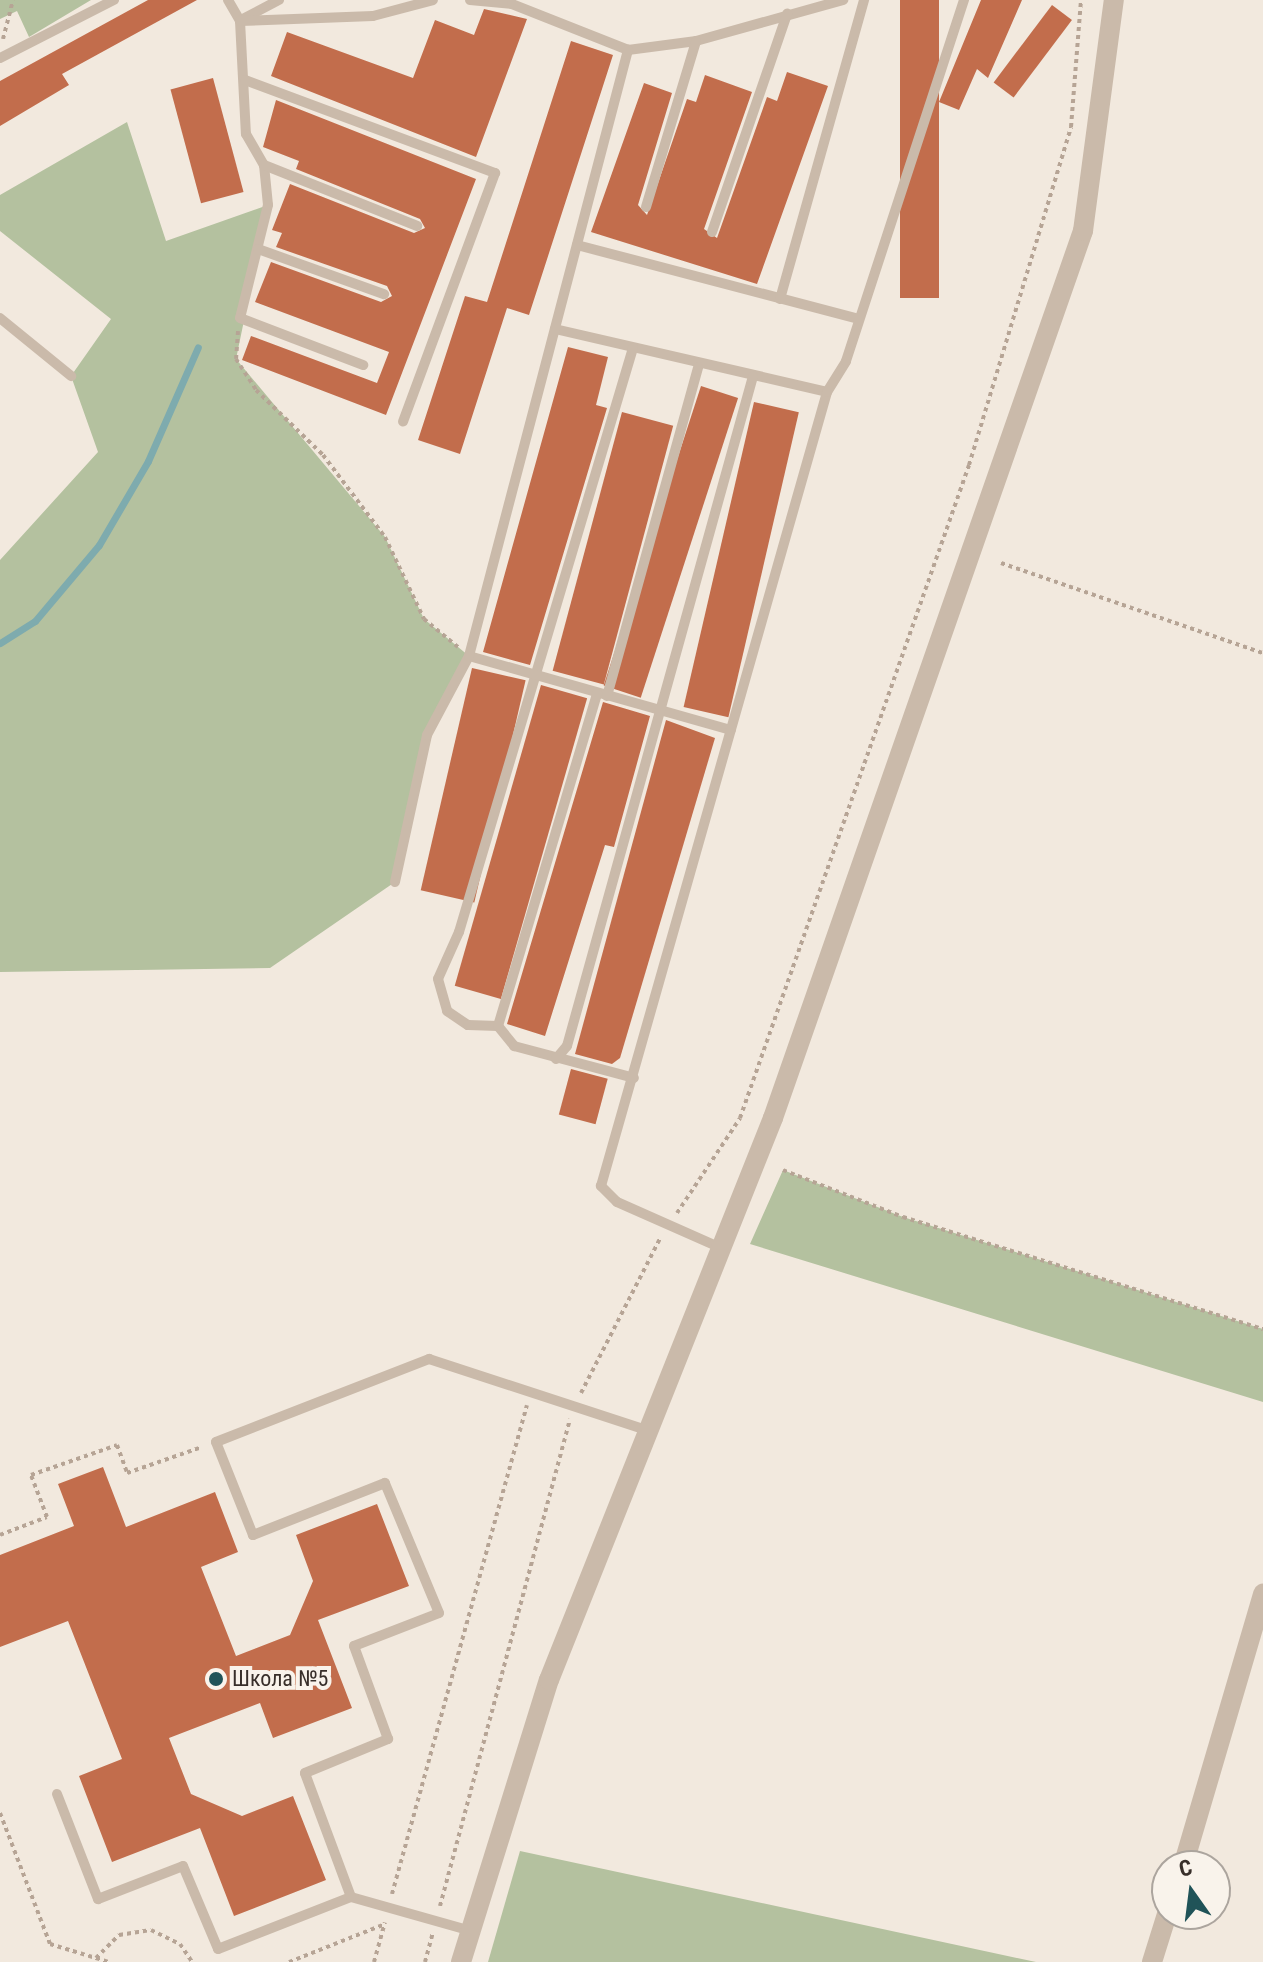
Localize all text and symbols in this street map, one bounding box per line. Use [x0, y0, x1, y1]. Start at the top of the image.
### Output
place label: Школа №5 [232, 1666, 328, 1692]
marker: Школа №5 [207, 1670, 225, 1688]
north arrow [1151, 1850, 1231, 1930]
text: С [1176, 1855, 1195, 1882]

